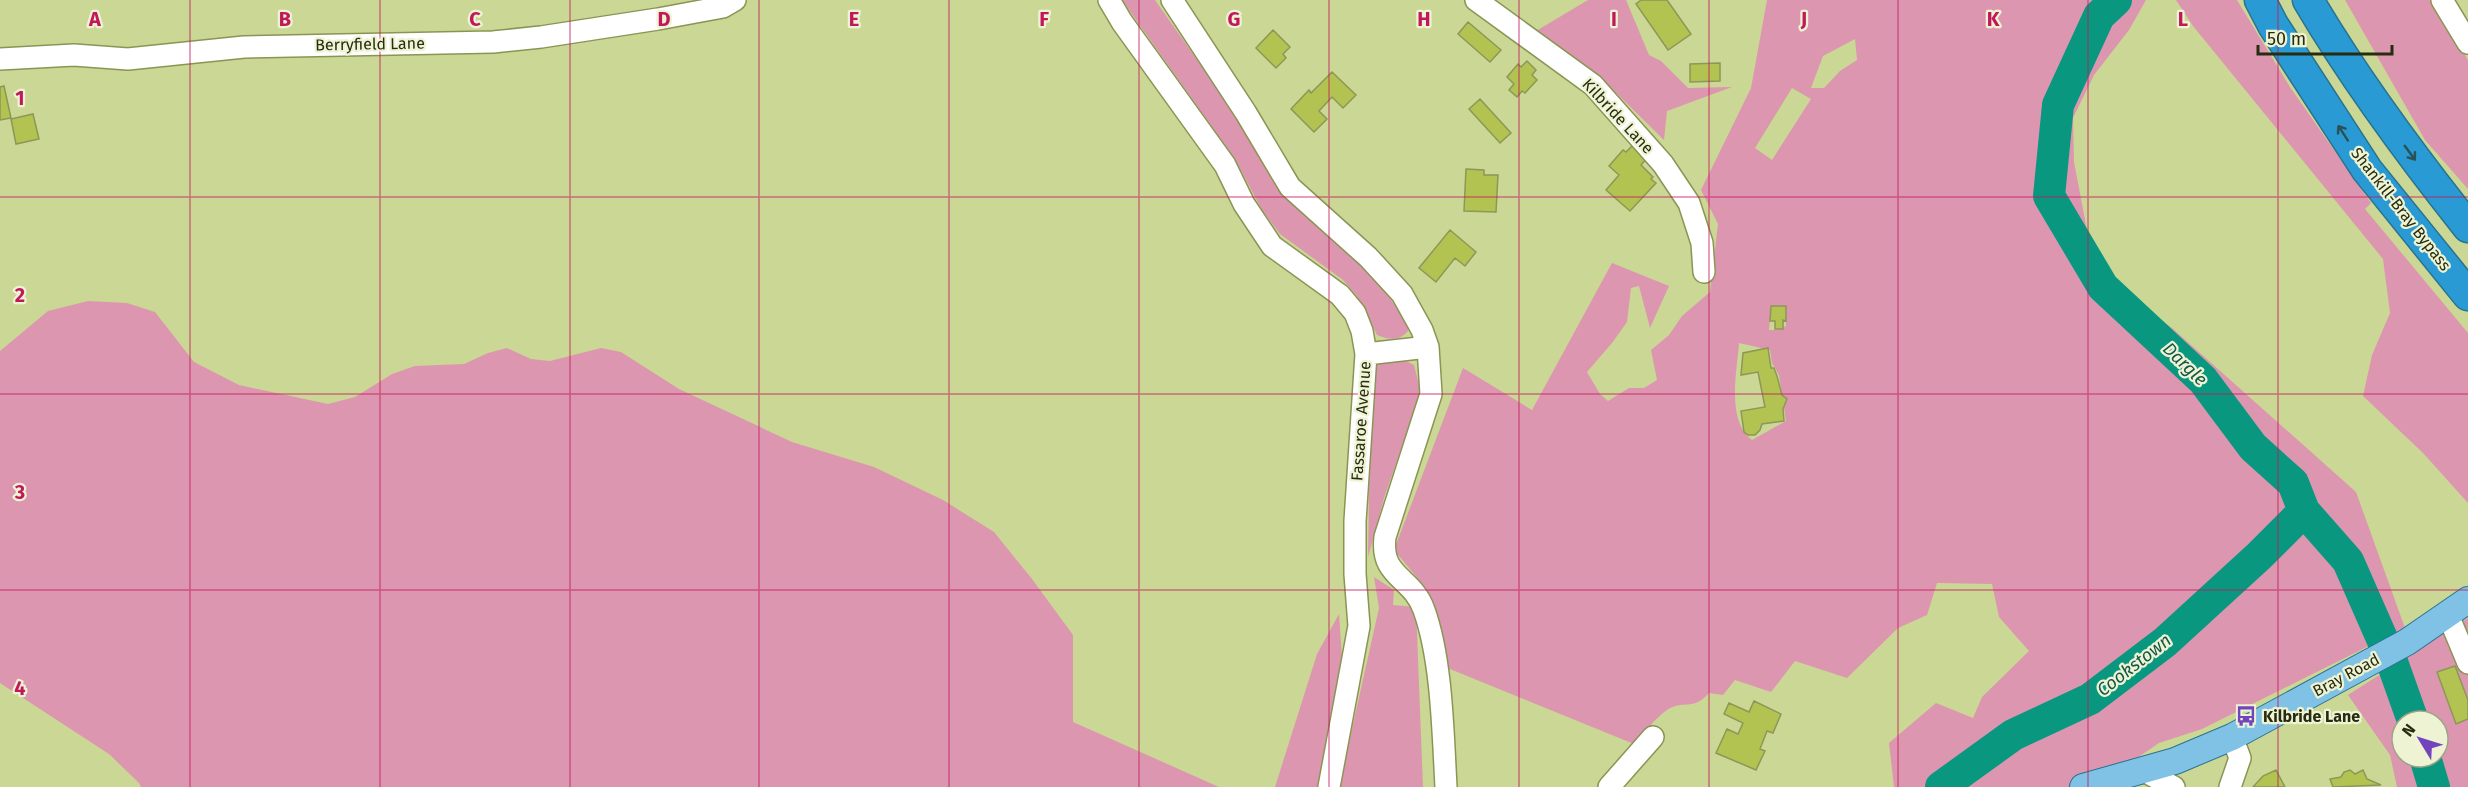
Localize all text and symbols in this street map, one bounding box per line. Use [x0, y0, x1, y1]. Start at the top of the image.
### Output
text: A [88, 7, 102, 31]
text: B [279, 7, 291, 31]
text: C [469, 7, 481, 31]
text: D [657, 7, 671, 31]
text: E [849, 7, 859, 31]
text: F [1039, 7, 1049, 31]
text: G [1228, 7, 1240, 31]
text: H [1417, 7, 1431, 31]
text: I [1611, 7, 1617, 31]
text: J [1800, 7, 1807, 31]
text: K [1987, 7, 2000, 31]
text: L [2178, 7, 2188, 31]
scale bar [2258, 18, 2392, 56]
text: 50 m [2267, 28, 2306, 50]
street label: Berryfield Lane [315, 34, 425, 54]
street label: Kilbride Lane [1578, 74, 1658, 158]
text: 1 [15, 86, 25, 110]
one-way arrow [2336, 124, 2349, 141]
street label: Shankill-Bray Bypass [2347, 144, 2455, 274]
one-way arrow [2404, 145, 2416, 161]
text: 2 [15, 283, 25, 307]
water label: Dargle [2158, 338, 2212, 390]
street label: Fassaroe Avenue [1347, 361, 1375, 481]
text: 3 [14, 480, 25, 504]
water label: Cookstown [2092, 629, 2176, 701]
street label: Bray Road [2309, 650, 2383, 700]
text: 4 [14, 676, 26, 700]
bus stop icon: Kilbride Lane [2234, 704, 2258, 728]
place label: Kilbride Lane [2263, 707, 2360, 726]
north arrow [2390, 709, 2450, 769]
text: N [2398, 720, 2419, 740]

